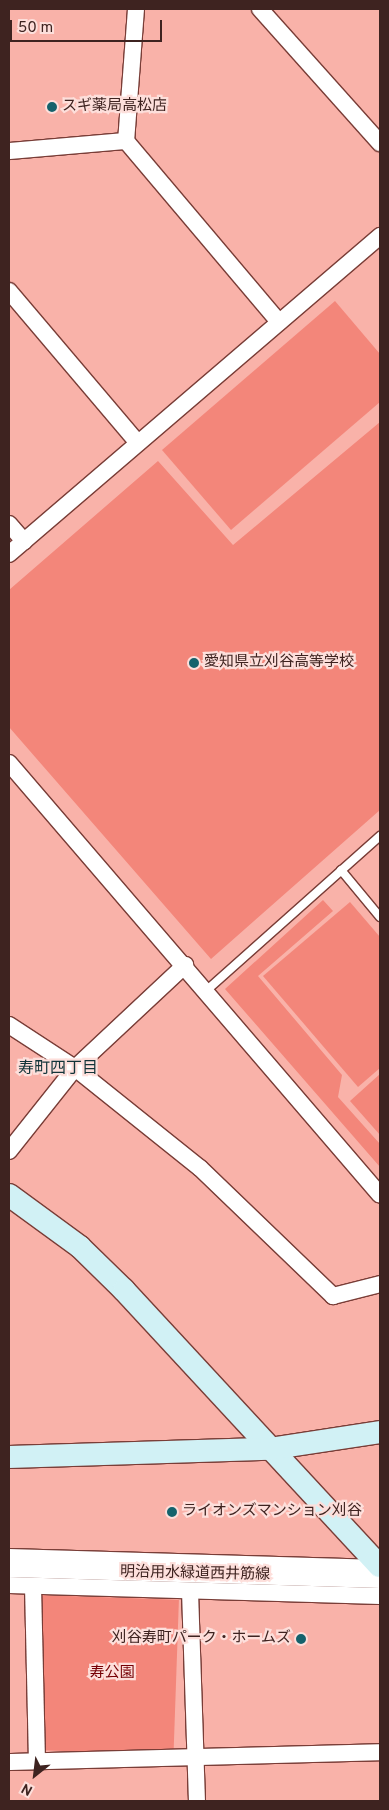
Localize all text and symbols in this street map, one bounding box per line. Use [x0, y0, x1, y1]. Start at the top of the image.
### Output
scale bar [12, 10, 165, 42]
text: 50 m [18, 19, 53, 38]
place label: スギ薬局高松店 [62, 98, 167, 116]
marker: スギ薬局高松店 [46, 101, 58, 113]
place label: 愛知県立刈谷高等学校 [204, 654, 354, 672]
marker: 愛知県立刈谷高等学校 [188, 657, 200, 669]
district label: 寿町四丁目 [18, 1059, 98, 1079]
place label: ライオンズマンション刈谷 [182, 1503, 362, 1521]
marker: ライオンズマンション刈谷 [166, 1506, 178, 1518]
street label: 明治用水緑道西井筋線 [120, 1564, 270, 1584]
place label: 刈谷寿町パーク・ホームズ [111, 1630, 291, 1648]
marker: 刈谷寿町パーク・ホームズ [295, 1633, 307, 1645]
park label: 寿公園 [90, 1665, 134, 1683]
north arrow [10, 1750, 60, 1800]
text: N [19, 1779, 36, 1798]

